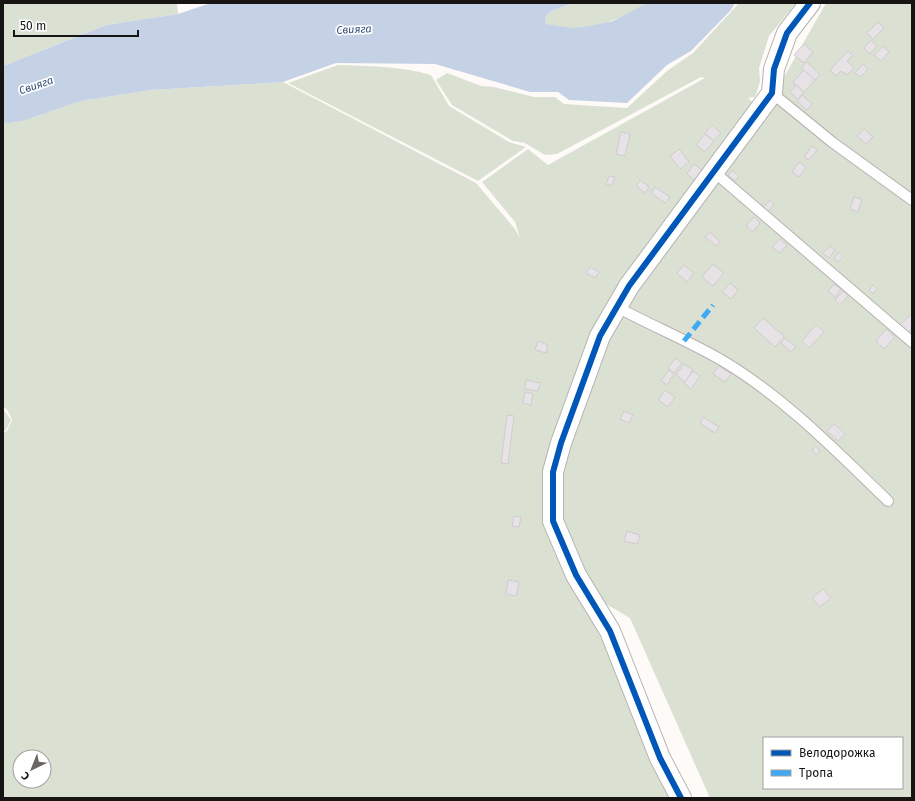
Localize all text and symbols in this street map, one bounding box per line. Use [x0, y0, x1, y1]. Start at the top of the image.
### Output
scale bar [14, 12, 138, 38]
text: 50 m [20, 19, 46, 33]
water label: Свияга [336, 22, 372, 37]
water label: Свияга [17, 74, 55, 97]
legend [763, 737, 903, 789]
text: Велодорожка [799, 746, 875, 760]
north arrow [12, 749, 52, 789]
text: Тропа [799, 766, 833, 780]
text: С [18, 769, 32, 783]

